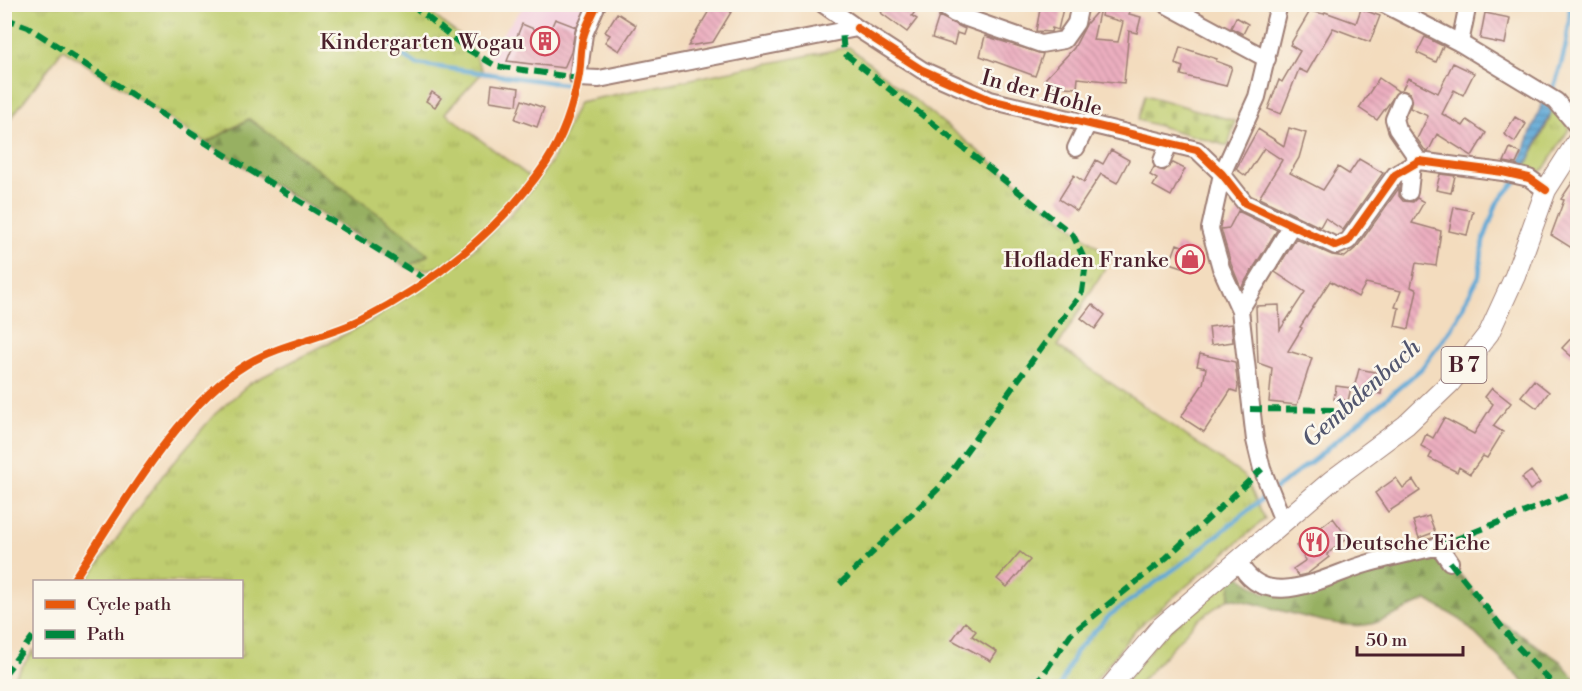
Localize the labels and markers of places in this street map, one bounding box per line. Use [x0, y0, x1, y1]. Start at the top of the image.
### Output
building icon: Kindergarten Wogau [529, 25, 561, 57]
place label: Kindergarten Wogau [320, 29, 524, 56]
shop icon: Hofladen Franke [1174, 243, 1206, 275]
place label: Hofladen Franke [1003, 247, 1169, 274]
restaurant icon: Deutsche Eiche [1298, 526, 1330, 558]
place label: Deutsche Eiche [1335, 530, 1490, 557]

